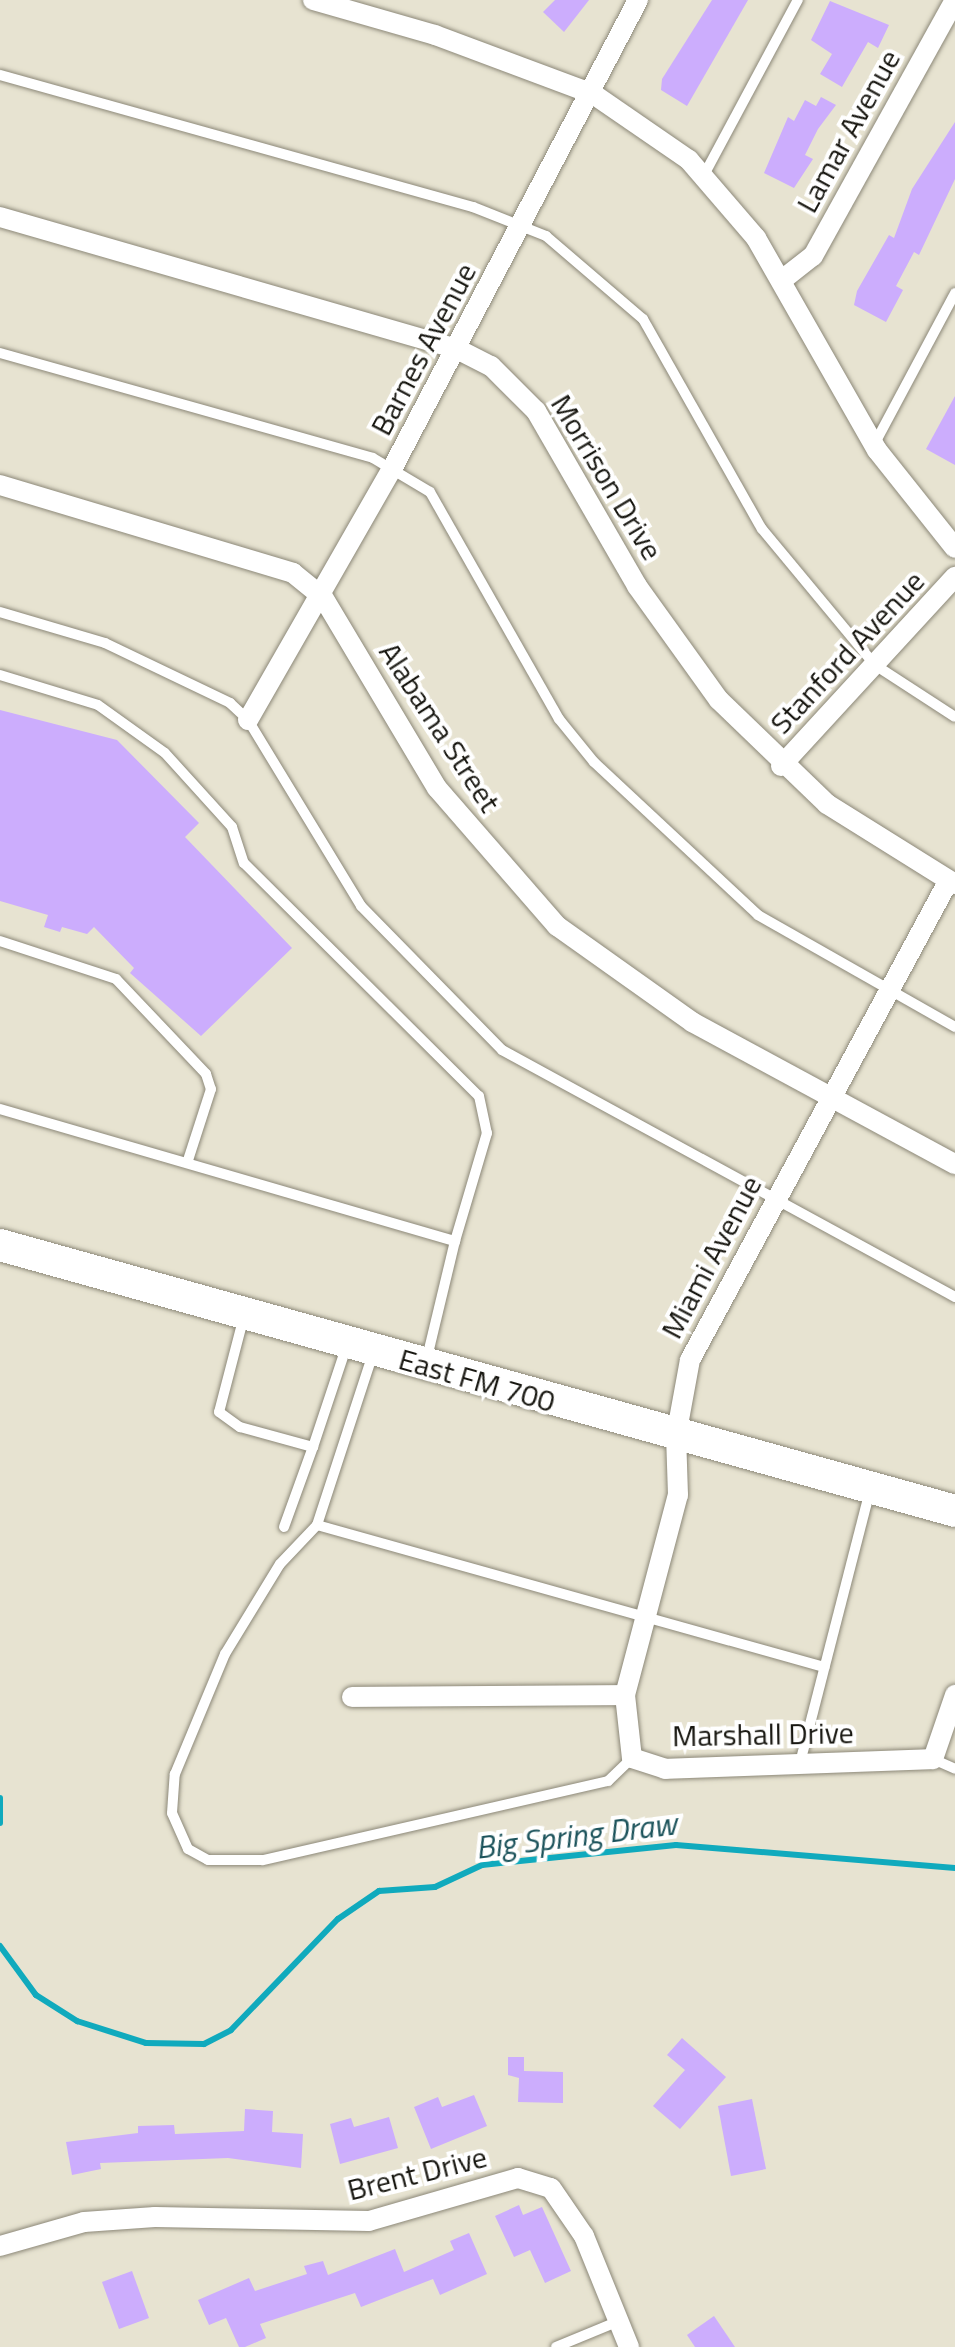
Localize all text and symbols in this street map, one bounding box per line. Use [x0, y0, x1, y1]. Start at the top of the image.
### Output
street label: Lamar Avenue [789, 43, 907, 219]
street label: Barnes Avenue [363, 257, 483, 441]
street label: Morrison Drive [544, 388, 670, 566]
street label: Stanford Avenue [762, 563, 932, 741]
street label: Alabama Street [372, 636, 508, 818]
street label: Miami Avenue [653, 1170, 769, 1344]
street label: East FM 700 [395, 1341, 559, 1419]
street label: Marshall Drive [672, 1714, 854, 1754]
water label: Big Spring Draw [473, 1804, 679, 1866]
street label: Brent Drive [344, 2138, 490, 2208]

